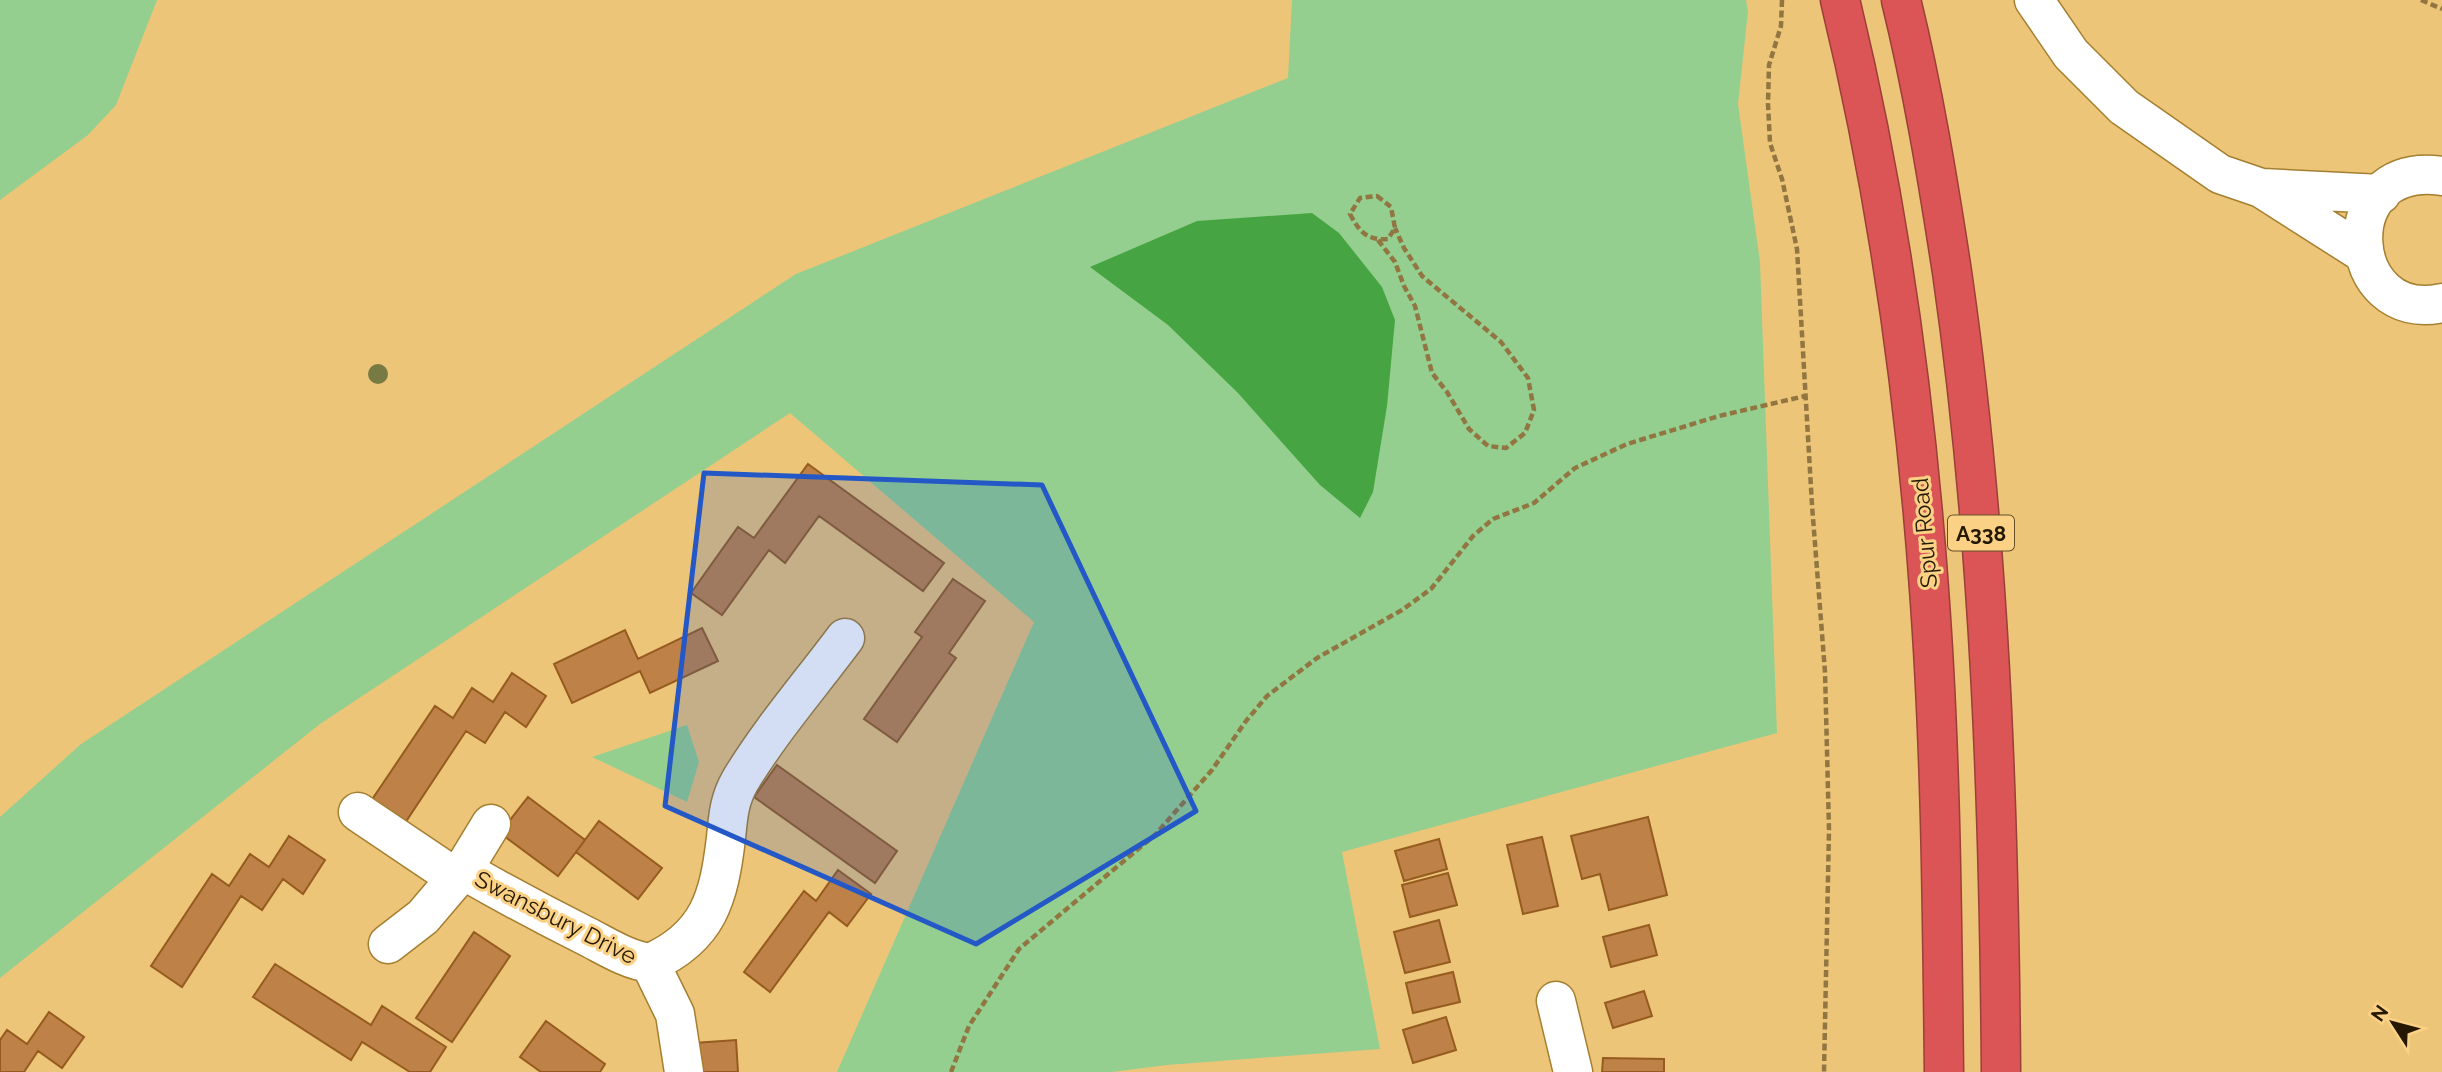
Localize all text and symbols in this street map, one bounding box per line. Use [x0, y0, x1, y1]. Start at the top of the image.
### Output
street label: Spur Road [1906, 477, 1942, 589]
road number: A338 [1948, 516, 2014, 550]
street label: Swansbury Drive [471, 865, 641, 969]
north arrow [2358, 988, 2428, 1058]
text: N [2366, 1001, 2392, 1025]

